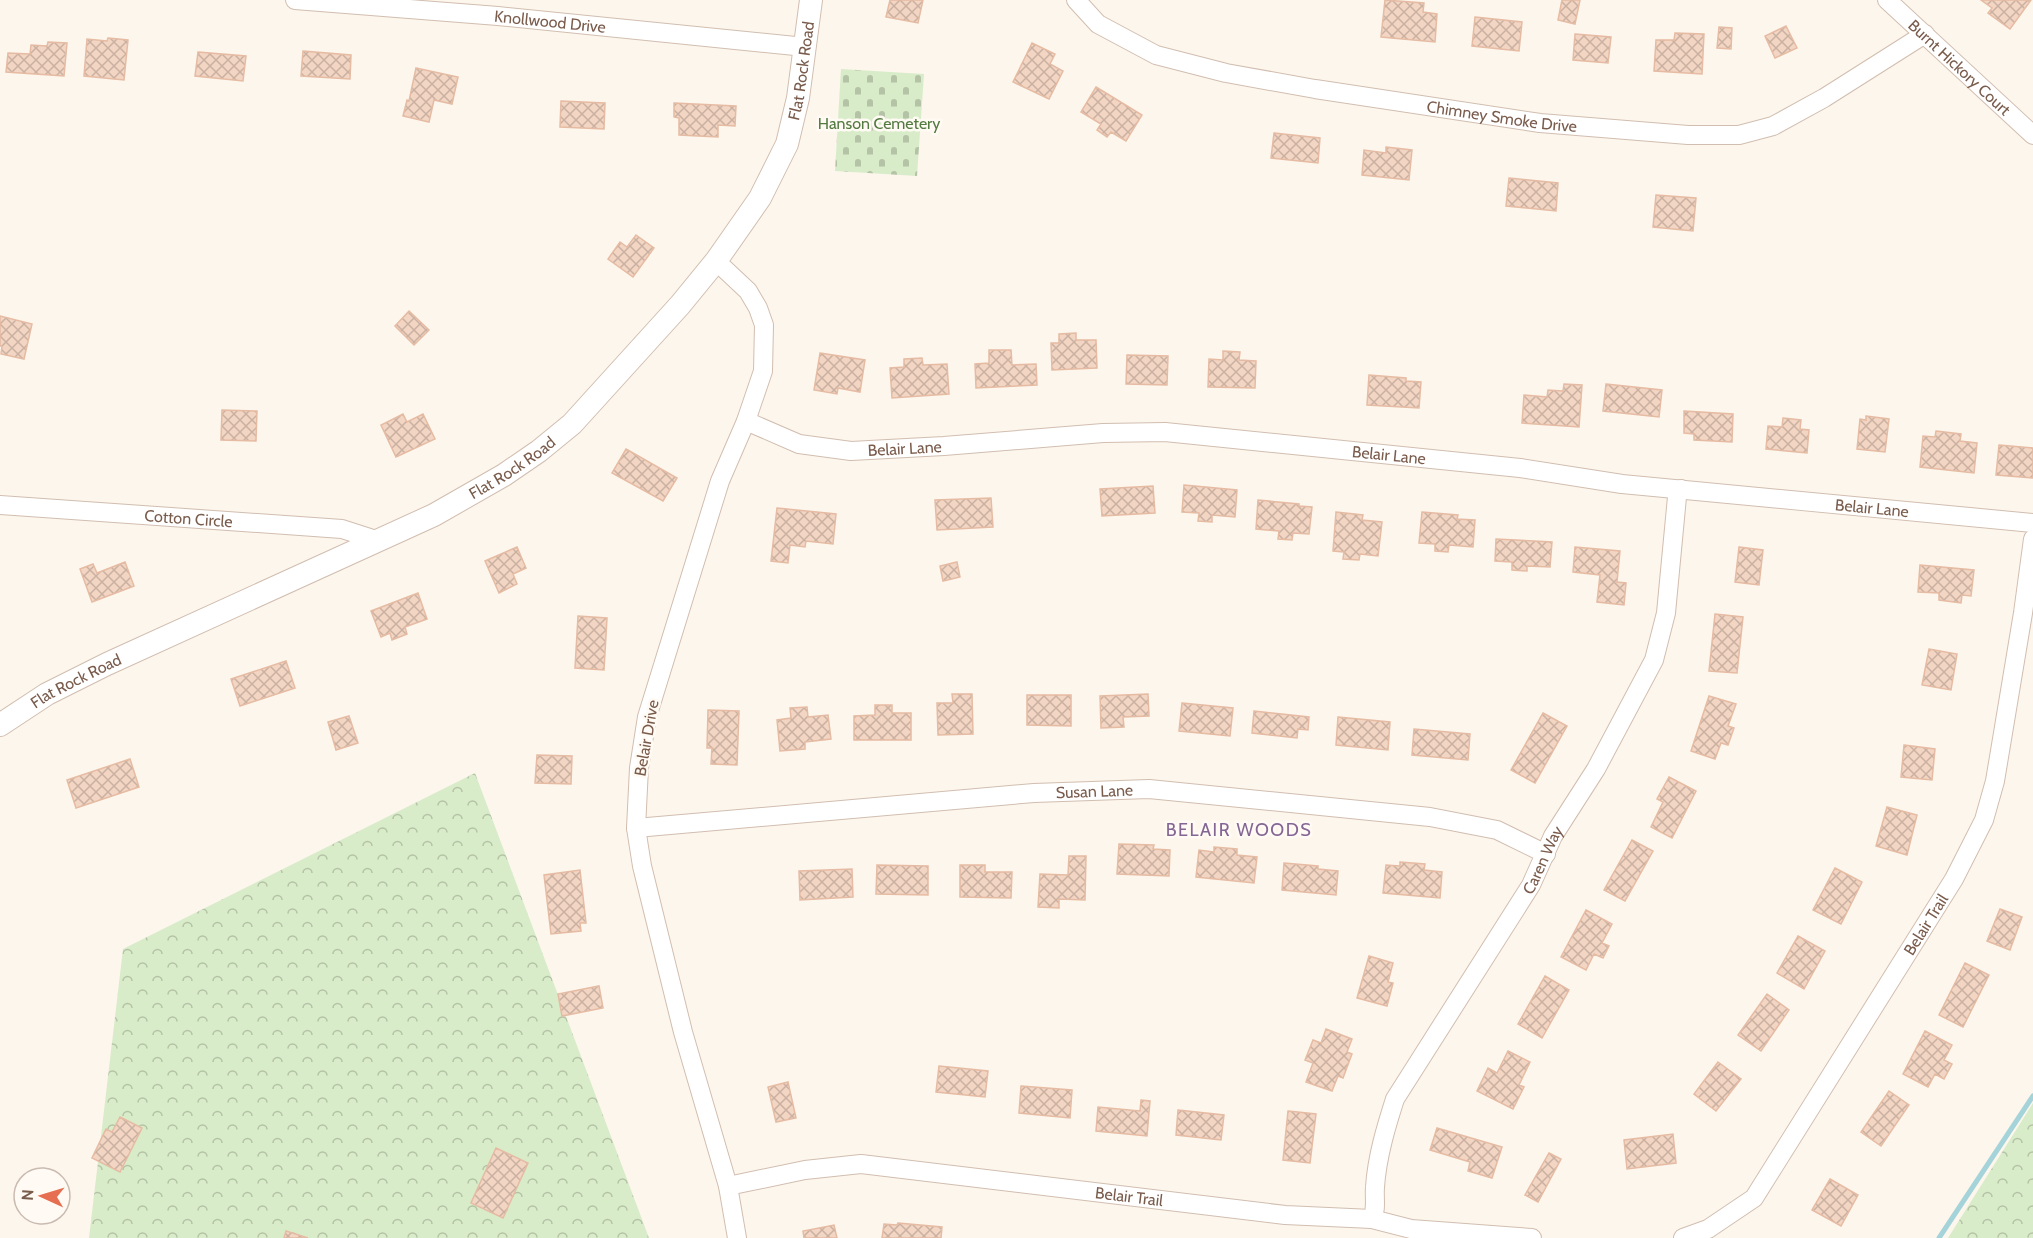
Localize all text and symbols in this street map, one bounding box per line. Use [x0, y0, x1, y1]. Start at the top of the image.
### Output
street label: Knollwood Drive [493, 7, 607, 37]
street label: Burnt Hickory Court [1904, 16, 2015, 120]
street label: Flat Rock Road [784, 20, 818, 122]
street label: Chimney Smoke Drive [1425, 97, 1578, 136]
park label: Hanson Cemetery [818, 114, 940, 133]
street label: Flat Rock Road [466, 433, 559, 503]
street label: Belair Lane [867, 437, 942, 460]
street label: Belair Lane [1351, 442, 1427, 468]
street label: Belair Lane [1834, 495, 1910, 521]
street label: Cotton Circle [144, 506, 233, 531]
street label: Flat Rock Road [27, 650, 124, 712]
street label: Belair Drive [630, 698, 663, 778]
street label: Susan Lane [1055, 781, 1133, 802]
district label: BELAIR WOODS [1166, 819, 1312, 841]
street label: Caren Way [1519, 822, 1567, 898]
street label: Belair Trail [1900, 890, 1952, 959]
north arrow [12, 1166, 72, 1226]
street label: Belair Trail [1094, 1183, 1164, 1210]
text: N [18, 1189, 37, 1201]

